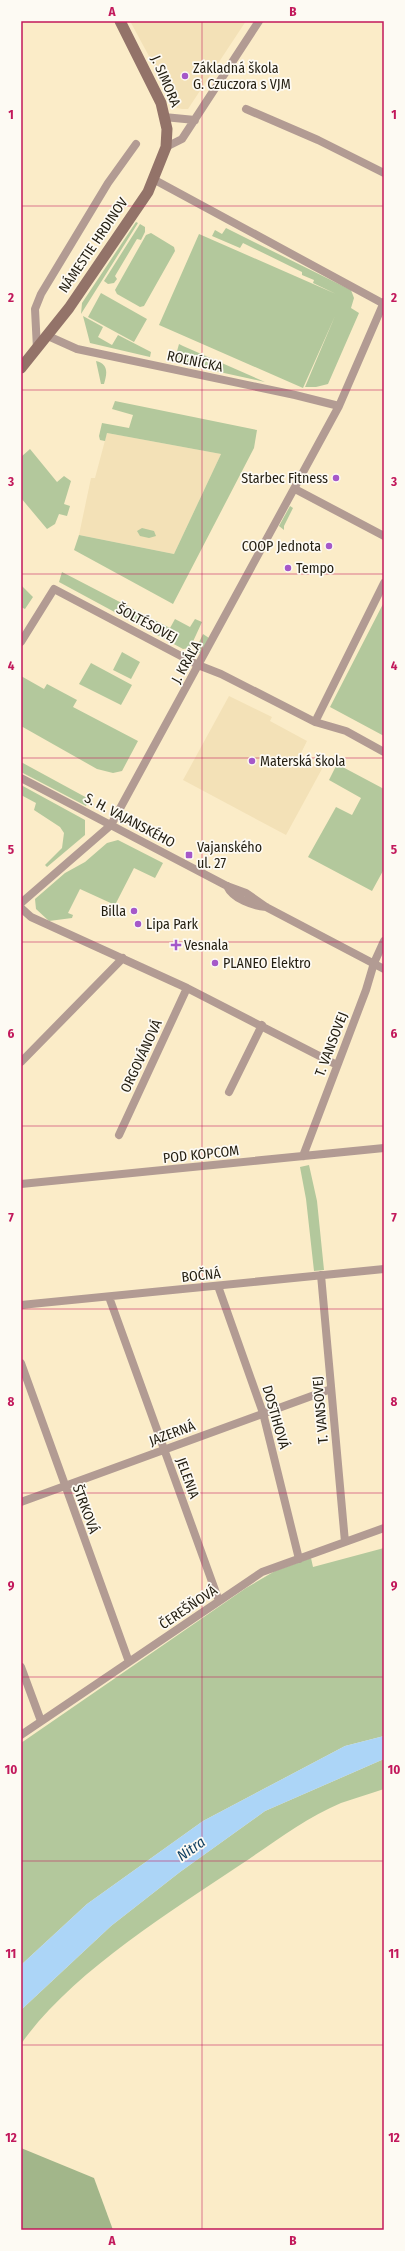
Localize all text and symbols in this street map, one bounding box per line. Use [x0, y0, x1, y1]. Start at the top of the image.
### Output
text: A [107, 4, 116, 19]
text: B [289, 4, 297, 19]
street label: J. SIMORA [147, 53, 184, 110]
place label: Základná škola G. Czuczora s VJM [193, 60, 291, 93]
marker: Základná škola G. Czuczora s VJM [180, 71, 190, 81]
text: 1 [8, 107, 14, 122]
text: 1 [391, 107, 397, 122]
street label: NÁMESTIE HRDINOV [54, 193, 132, 296]
text: 2 [7, 290, 14, 305]
text: 2 [390, 290, 397, 305]
street label: ROĽNÍCKA [165, 346, 225, 376]
place label: Starbec Fitness [241, 470, 328, 487]
marker: Starbec Fitness [331, 473, 341, 483]
text: 3 [7, 474, 14, 489]
text: 3 [390, 474, 397, 489]
place label: COOP Jednota [242, 538, 321, 555]
marker: COOP Jednota [324, 541, 334, 551]
place label: Tempo [296, 560, 334, 577]
marker: Tempo [283, 563, 293, 573]
street label: ŠOLTÉSOVEJ [113, 599, 181, 647]
street label: J. KRÁĽA [167, 637, 205, 687]
text: 4 [8, 658, 15, 673]
text: 4 [391, 658, 398, 673]
place label: Materská škola [260, 753, 346, 770]
marker: Materská škola [247, 756, 257, 766]
street label: S. H. VAJANSKÉHO [82, 789, 179, 852]
place label: Vajanského ul. 27 [197, 839, 262, 872]
text: 5 [8, 842, 14, 857]
text: 5 [391, 842, 397, 857]
marker: Vajanského ul. 27 [184, 850, 194, 860]
place label: Billa [101, 903, 126, 920]
marker: Billa [129, 906, 139, 916]
place label: Lipa Park [146, 916, 199, 933]
marker: Lipa Park [133, 919, 143, 929]
place label: Vesnala [184, 937, 228, 954]
marker: Vesnala [171, 940, 181, 950]
place label: PLANEO Elektro [223, 955, 311, 972]
marker: PLANEO Elektro [210, 958, 220, 968]
street label: T. VANSOVEJ [311, 1009, 352, 1079]
street label: ORGOVÁNOVÁ [116, 1016, 166, 1096]
text: 6 [8, 1026, 15, 1041]
text: 6 [391, 1026, 398, 1041]
street label: POD KOPCOM [162, 1142, 240, 1167]
text: 7 [8, 1210, 14, 1225]
text: 7 [391, 1210, 397, 1225]
street label: BOČNÁ [180, 1264, 222, 1286]
street label: T. VANSOVEJ [309, 1375, 332, 1444]
street label: DOSTIHOVÁ [258, 1383, 294, 1451]
text: 8 [8, 1394, 15, 1409]
text: 8 [391, 1394, 398, 1409]
street label: JAZERNÁ [146, 1416, 198, 1450]
street label: JELENIA [172, 1455, 203, 1502]
street label: ŠTRKOVÁ [69, 1482, 103, 1537]
text: 9 [8, 1578, 15, 1593]
text: 9 [391, 1578, 398, 1593]
street label: ČEREŠŇOVÁ [156, 1581, 221, 1633]
text: 10 [5, 1762, 17, 1777]
text: 10 [388, 1762, 400, 1777]
water label: Nitra [173, 1833, 209, 1865]
text: 11 [6, 1946, 16, 1961]
text: 11 [389, 1946, 399, 1961]
text: 12 [5, 2130, 17, 2145]
text: 12 [388, 2130, 400, 2145]
text: A [107, 2233, 116, 2248]
text: B [289, 2233, 297, 2248]

